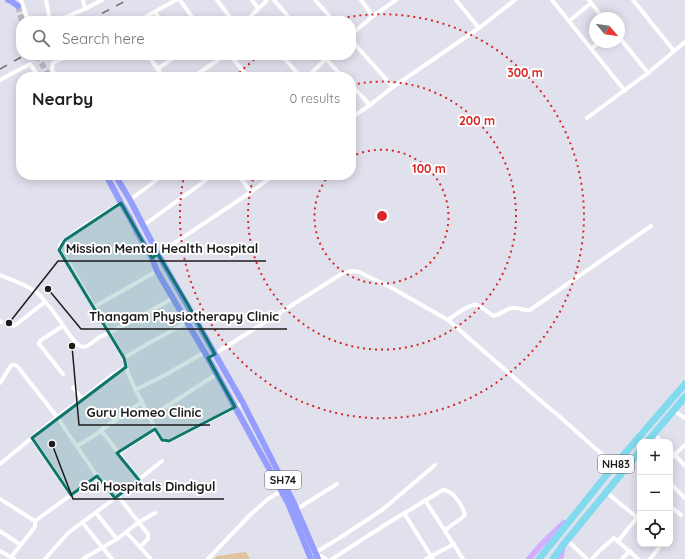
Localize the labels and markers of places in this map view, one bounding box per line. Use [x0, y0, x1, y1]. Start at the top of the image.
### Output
centre of rings [375, 209, 389, 223]
callout: Mission Mental Health Hospital [58, 236, 266, 261]
callout: Thangam Physiotherapy Clinic [81, 304, 287, 329]
callout: Guru Homeo Clinic [79, 400, 210, 425]
callout: Sai Hospitals Dindigul [73, 474, 224, 499]

